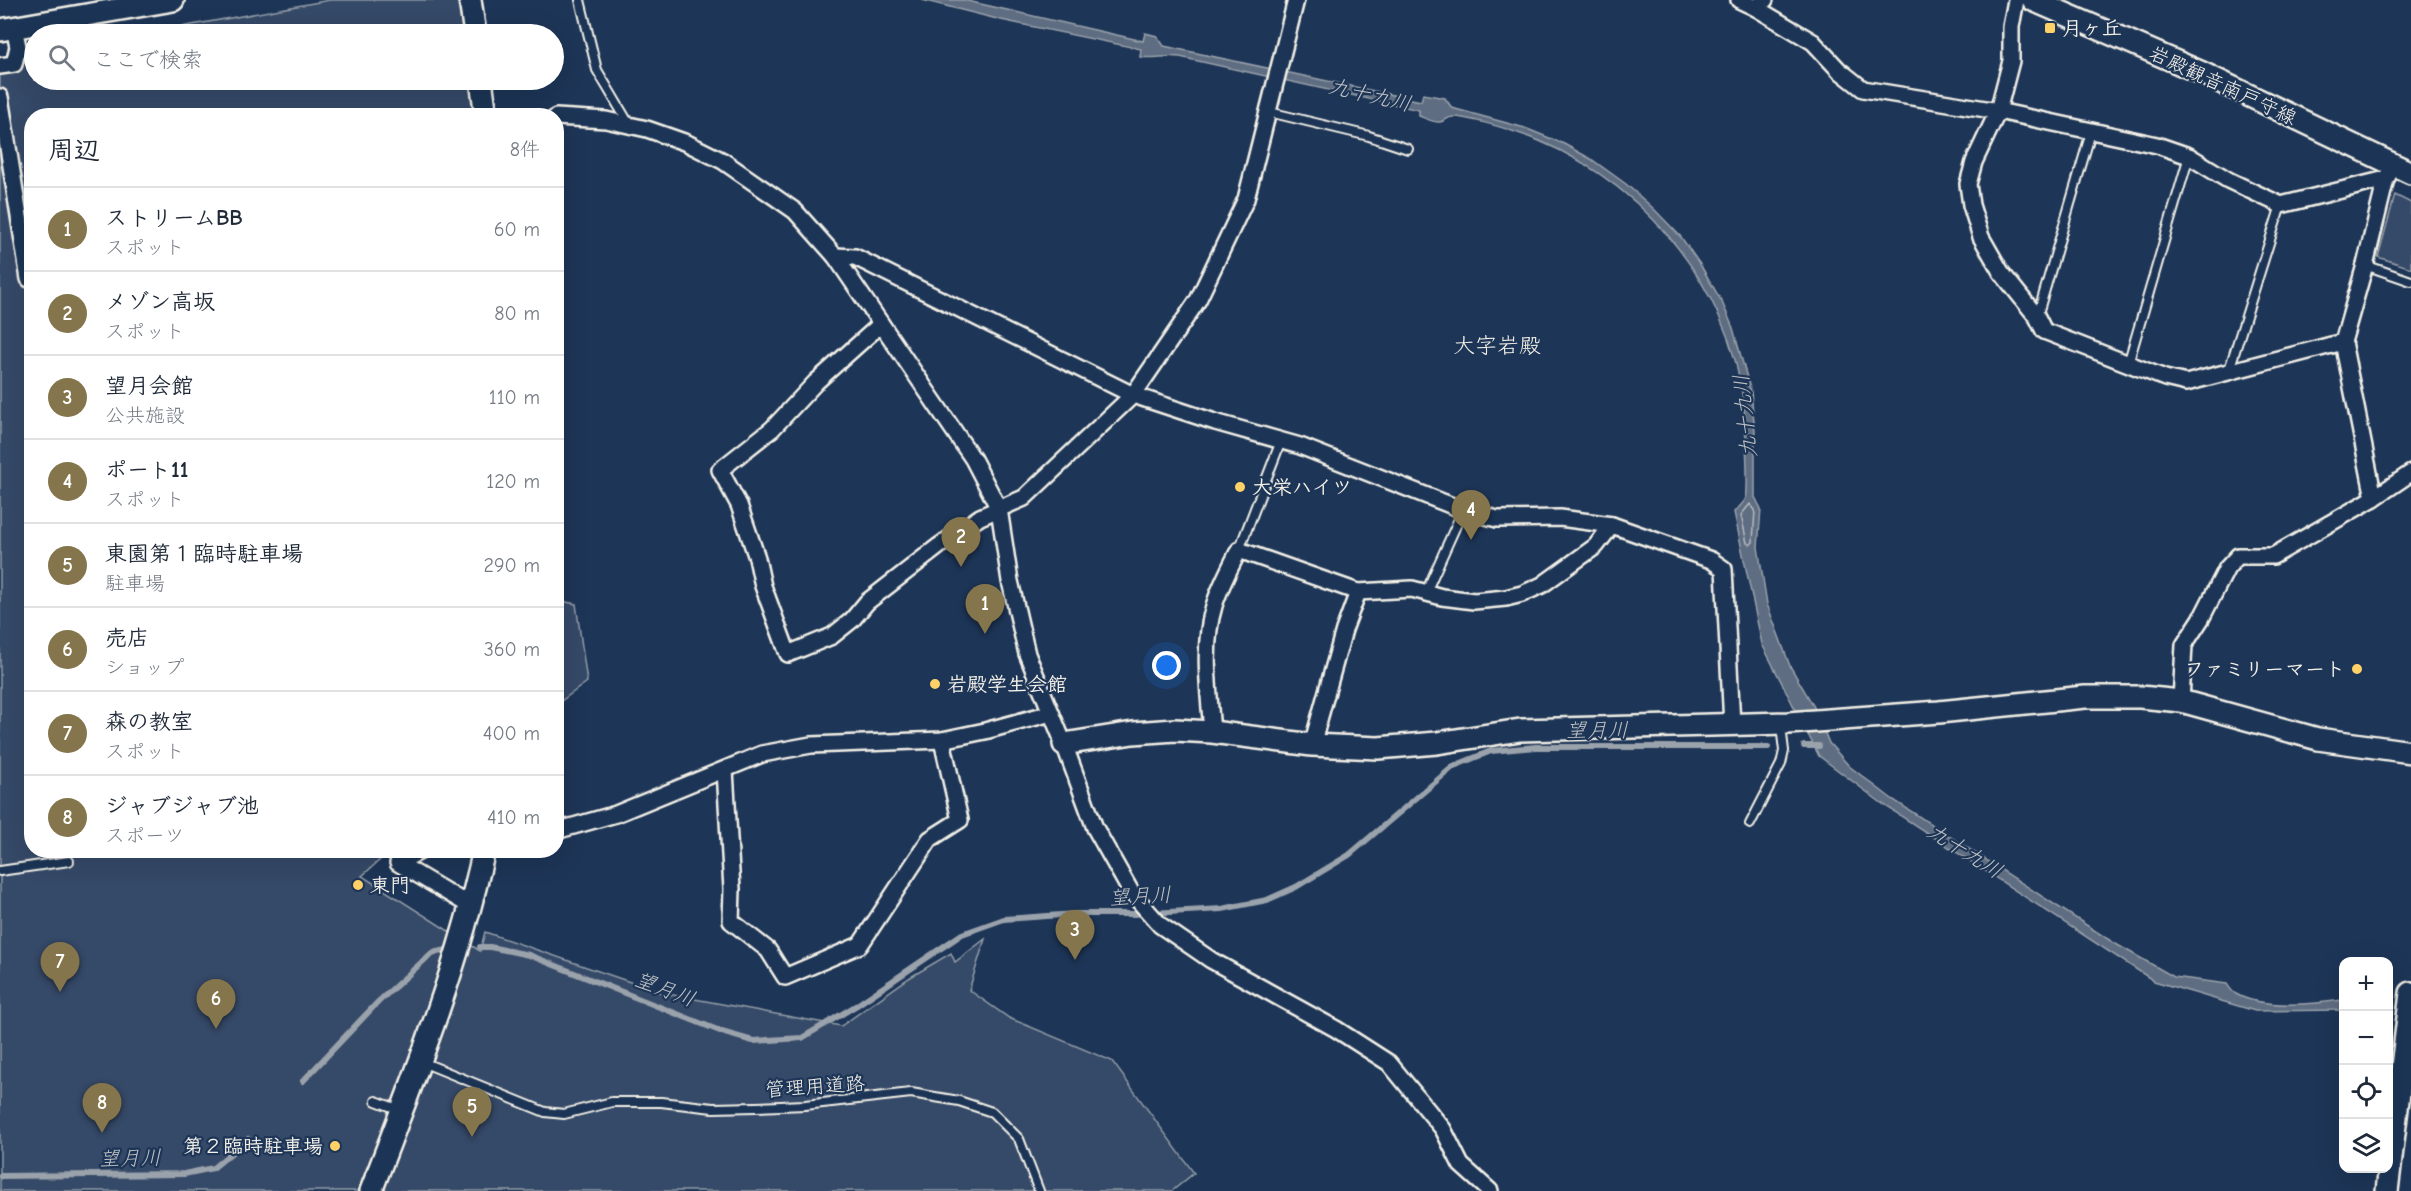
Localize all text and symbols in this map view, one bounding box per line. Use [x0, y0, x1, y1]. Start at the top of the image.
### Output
place label: 月ヶ丘 [2062, 17, 2122, 40]
marker: 月ヶ丘 [2043, 21, 2057, 35]
search box [24, 24, 564, 90]
icon: search [45, 41, 78, 74]
street label: 岩殿観音南戸守線 [2145, 41, 2300, 130]
text: ここで検索 [93, 47, 203, 73]
water label: 九十九川 [1326, 74, 1414, 116]
text: 周辺 [48, 136, 100, 166]
text: 8件 [510, 138, 540, 161]
text: ストリームBB [105, 205, 243, 231]
text: 1 [64, 218, 71, 241]
text: 60 m [494, 218, 540, 241]
text: スポット [105, 236, 185, 259]
text: メゾン高坂 [105, 289, 215, 315]
text: 2 [63, 302, 72, 325]
text: 80 m [494, 302, 540, 325]
text: スポット [105, 320, 185, 343]
district label: 大字岩殿 [1453, 333, 1541, 359]
text: 望月会館 [105, 373, 193, 399]
water label: 九十九川 [1729, 373, 1761, 459]
text: 3 [63, 386, 72, 409]
text: 110 m [489, 386, 540, 409]
text: 公共施設 [105, 404, 185, 427]
text: ポート11 [105, 457, 188, 483]
text: 4 [63, 470, 72, 493]
text: 120 m [486, 470, 540, 493]
place label: 大栄ハイツ [1252, 476, 1352, 499]
marker: 大栄ハイツ [1233, 480, 1247, 494]
text: スポット [105, 488, 185, 511]
pin: 4 [1452, 490, 1490, 540]
pin: 2 [942, 518, 980, 567]
text: 東園第１臨時駐車場 [105, 541, 303, 567]
text: 5 [62, 554, 73, 577]
text: 290 m [484, 554, 540, 577]
text: 駐車場 [105, 572, 165, 595]
pin: 1 [966, 584, 1004, 634]
text: 売店 [105, 625, 149, 651]
text: 6 [62, 638, 73, 661]
text: 360 m [484, 638, 540, 661]
your location [1152, 651, 1181, 680]
text: ショップ [105, 656, 184, 679]
place label: ファミリーマート [2184, 658, 2345, 681]
marker: ファミリーマート [2350, 662, 2364, 676]
place label: 岩殿学生会館 [947, 673, 1067, 696]
marker: 岩殿学生会館 [928, 677, 942, 691]
text: 森の教室 [105, 709, 193, 735]
water label: 望月川 [1566, 718, 1629, 742]
text: 7 [63, 722, 72, 745]
text: 400 m [483, 722, 540, 745]
text: スポット [105, 740, 185, 763]
text: ジャブジャブ池 [105, 793, 259, 819]
text: 8 [62, 806, 73, 829]
text: 410 m [487, 806, 540, 829]
water label: 九十九川 [1923, 819, 2007, 883]
text: スポーツ [105, 824, 185, 847]
place label: 東門 [370, 874, 410, 897]
marker: 東門 [351, 878, 365, 892]
water label: 望月川 [1108, 882, 1172, 910]
pin: 3 [1056, 910, 1094, 960]
pin: 7 [40, 942, 80, 992]
map controls [2339, 957, 2393, 1173]
button: + [2339, 957, 2393, 1011]
water label: 望月川 [631, 967, 699, 1011]
pin: 6 [196, 980, 236, 1029]
button: − [2339, 1011, 2393, 1065]
button: locate [2339, 1065, 2393, 1119]
street label: 管理用道路 [764, 1072, 866, 1101]
pin: 8 [82, 1084, 122, 1133]
pin: 5 [452, 1088, 492, 1137]
button: layers [2339, 1119, 2393, 1173]
place label: 第２臨時駐車場 [183, 1135, 323, 1158]
marker: 第２臨時駐車場 [328, 1139, 342, 1153]
water label: 望月川 [98, 1145, 162, 1171]

